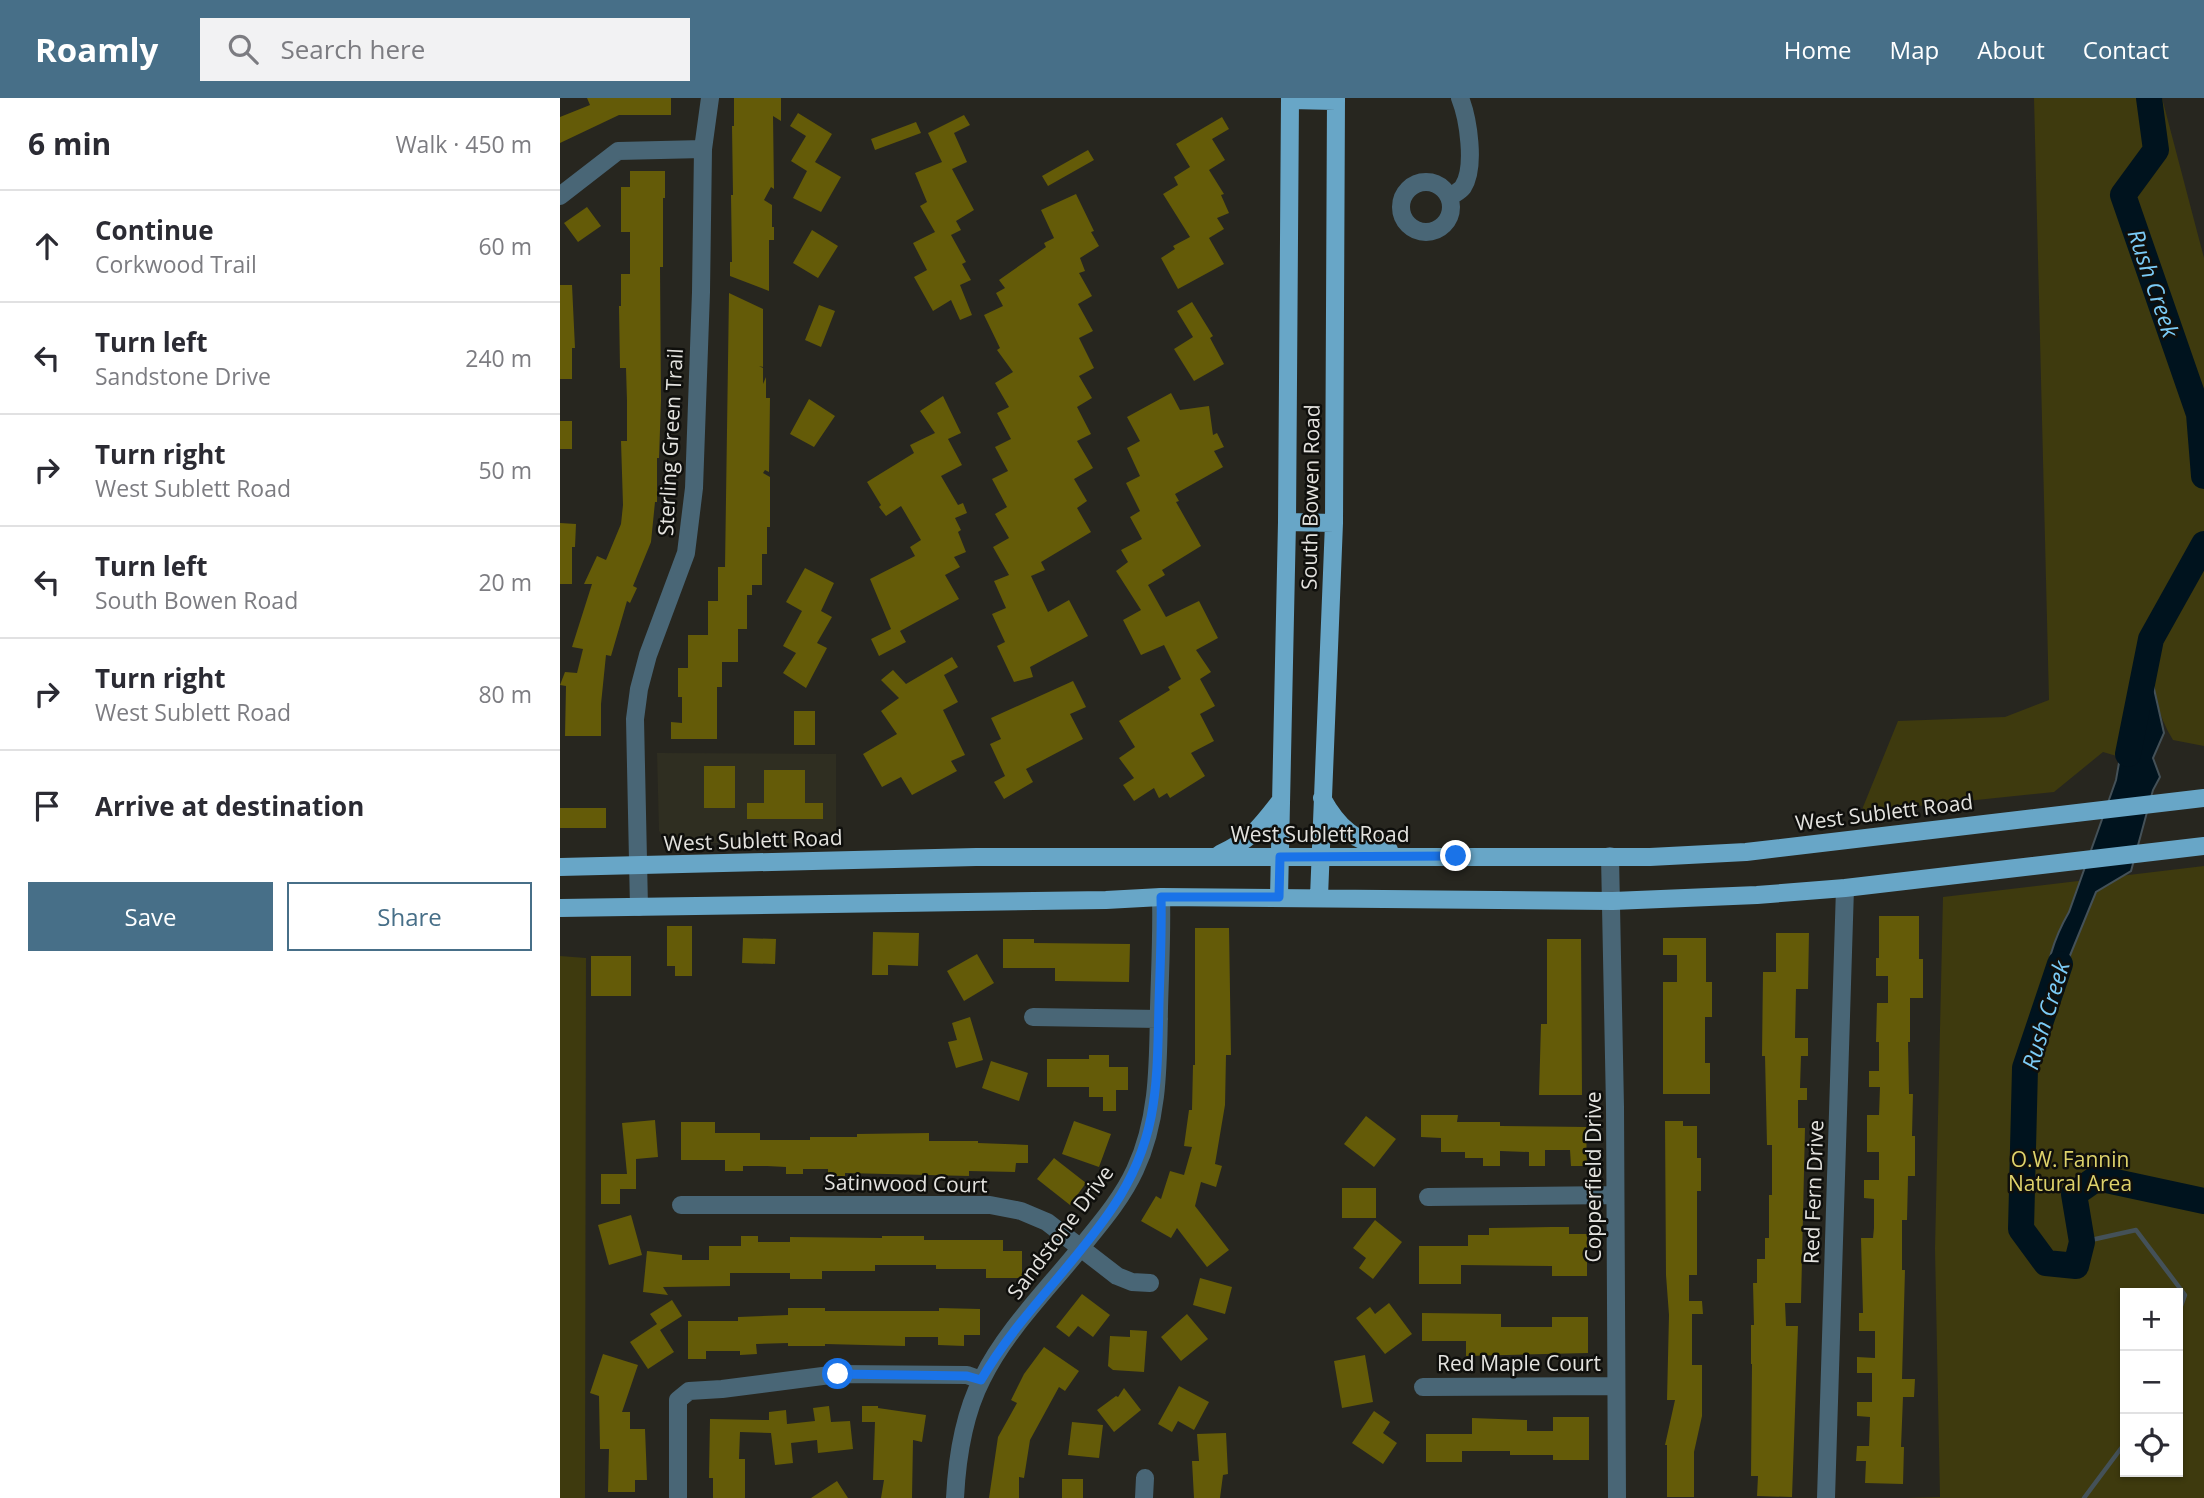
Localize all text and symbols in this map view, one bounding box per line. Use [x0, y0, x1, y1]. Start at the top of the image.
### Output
search box [200, 18, 690, 81]
text: Roamly [35, 27, 158, 72]
icon: search [224, 30, 262, 68]
text: Search here [280, 31, 425, 67]
text: Home [1784, 33, 1852, 66]
text: Map [1890, 33, 1939, 66]
text: About [1977, 33, 2045, 66]
text: Contact [2083, 33, 2169, 66]
text: 6 min [28, 123, 111, 164]
text: Walk · 450 m [395, 128, 532, 160]
text: Continue [95, 212, 214, 248]
water label: Rush Creek [2121, 225, 2188, 342]
icon: ahead [28, 227, 66, 265]
text: 60 m [478, 230, 532, 262]
text: Corkwood Trail [95, 248, 257, 280]
text: Turn left [95, 324, 207, 360]
icon: left [28, 339, 66, 377]
text: 240 m [465, 342, 532, 374]
street label: Sterling Green Trail [651, 347, 689, 537]
text: Sandstone Drive [95, 360, 271, 392]
street label: South Bowen Road [1294, 404, 1326, 590]
text: Turn right [95, 436, 226, 472]
icon: right [28, 451, 66, 489]
text: 50 m [478, 454, 532, 486]
text: West Sublett Road [95, 472, 291, 504]
text: Turn left [95, 548, 207, 584]
icon: left [28, 563, 66, 601]
text: 20 m [478, 566, 532, 598]
text: South Bowen Road [95, 584, 298, 616]
text: Turn right [95, 660, 226, 696]
icon: right [28, 675, 66, 713]
text: 80 m [478, 678, 532, 710]
text: West Sublett Road [95, 696, 291, 728]
icon: arrive [28, 787, 66, 825]
street label: West Sublett Road [1793, 787, 1975, 837]
text: Arrive at destination [95, 788, 364, 824]
street label: West Sublett Road [1230, 820, 1410, 848]
street label: West Sublett Road [663, 823, 843, 857]
route end [1440, 840, 1471, 871]
button: Save [28, 882, 273, 951]
button: Share [287, 882, 532, 951]
water label: Rush Creek [2013, 956, 2077, 1073]
street label: Copperfield Drive [1579, 1091, 1607, 1263]
street label: Red Fern Drive [1796, 1120, 1830, 1264]
park label: O.W. Fannin Natural Area [2008, 1145, 2132, 1197]
street label: Sandstone Drive [1000, 1159, 1120, 1305]
street label: Satinwood Court [824, 1168, 988, 1198]
map controls [2120, 1288, 2183, 1477]
button: + [2120, 1288, 2183, 1351]
street label: Red Maple Court [1437, 1349, 1601, 1377]
button: − [2120, 1351, 2183, 1414]
route start [822, 1358, 853, 1389]
button: locate [2120, 1414, 2183, 1477]

